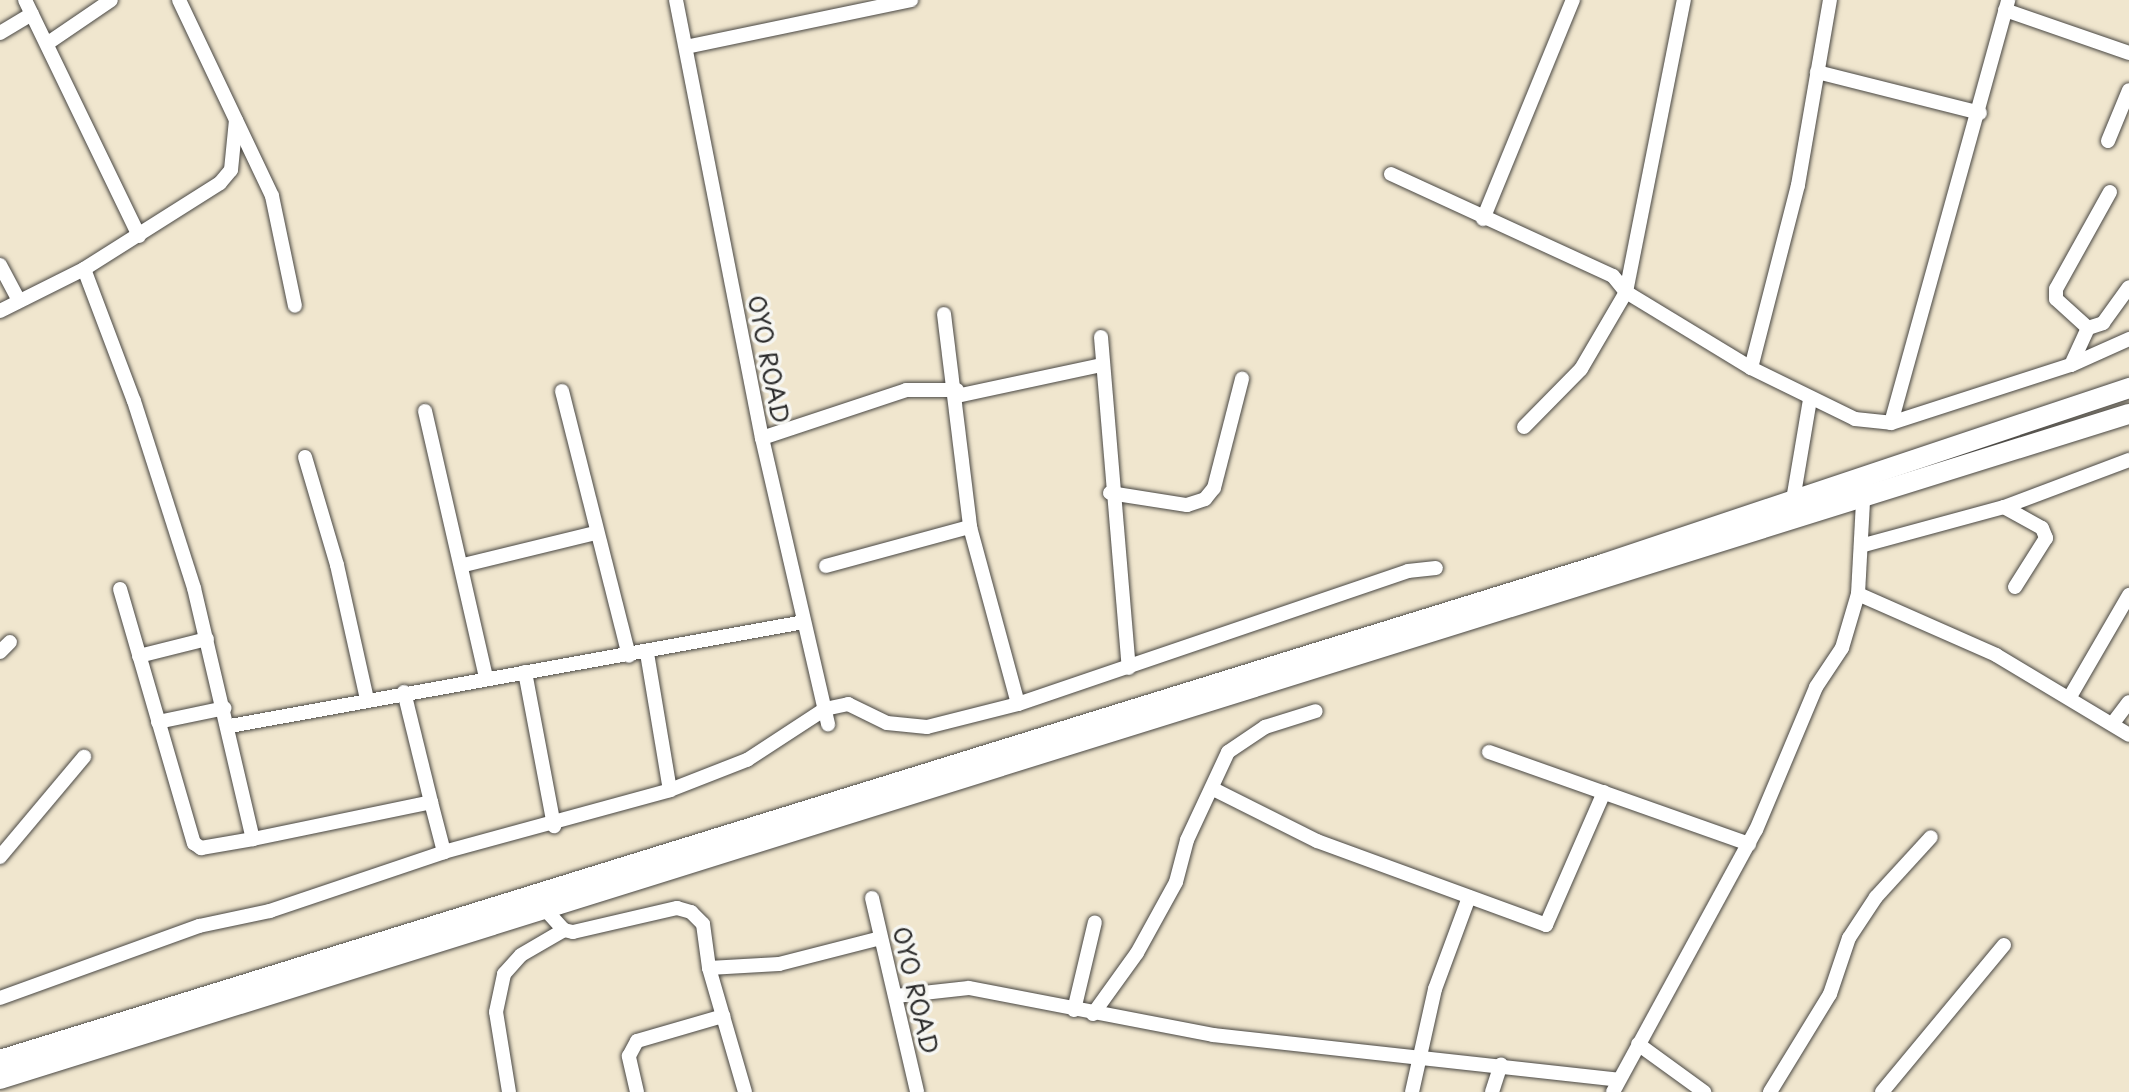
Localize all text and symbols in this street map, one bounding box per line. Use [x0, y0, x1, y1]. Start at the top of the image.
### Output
street label: OYO ROAD [742, 292, 796, 426]
street label: OYO ROAD [887, 923, 945, 1057]

